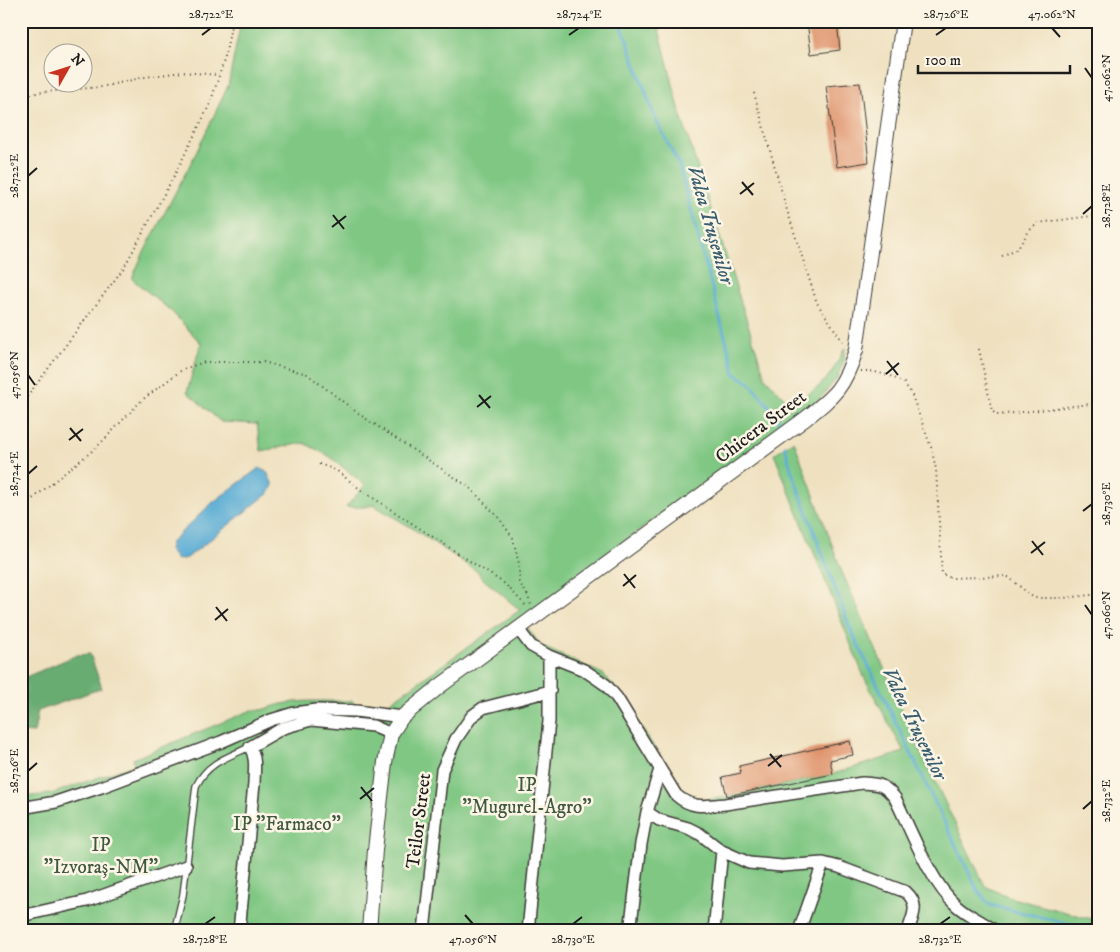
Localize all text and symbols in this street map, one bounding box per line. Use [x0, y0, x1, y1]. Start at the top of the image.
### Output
text: 28.722°E [189, 7, 234, 22]
text: 28.724°E [556, 7, 602, 22]
text: 28.726°E [924, 7, 969, 22]
text: 47.062°N [1028, 7, 1076, 22]
north arrow [42, 42, 92, 92]
scale bar [918, 42, 1070, 74]
text: N [67, 50, 88, 71]
text: 100 m [925, 51, 961, 70]
text: 47.062°N [1099, 54, 1114, 102]
text: 28.722°E [7, 153, 22, 198]
water label: Valea Trușenilor [681, 163, 739, 289]
text: 28.728°E [1099, 183, 1114, 228]
text: 47.056°N [7, 351, 22, 399]
street label: Chicera Street [711, 385, 811, 469]
text: 28.724°E [7, 451, 22, 497]
text: 28.730°E [1099, 482, 1114, 526]
text: 47.060°N [1099, 591, 1114, 639]
water label: Valea Trușenilor [876, 663, 953, 786]
text: 28.726°E [7, 748, 22, 793]
street label: Teilor Street [402, 772, 436, 870]
park label: IP "Mugurel-Agro" [462, 774, 592, 819]
text: 28.732°E [1099, 779, 1114, 823]
park label: IP "Farmaco" [233, 813, 341, 836]
park label: IP "Izvoraș-NM" [44, 834, 158, 879]
text: 28.728°E [183, 932, 228, 947]
text: 47.056°N [449, 932, 497, 947]
text: 28.730°E [551, 932, 595, 947]
text: 28.732°E [918, 932, 962, 947]

